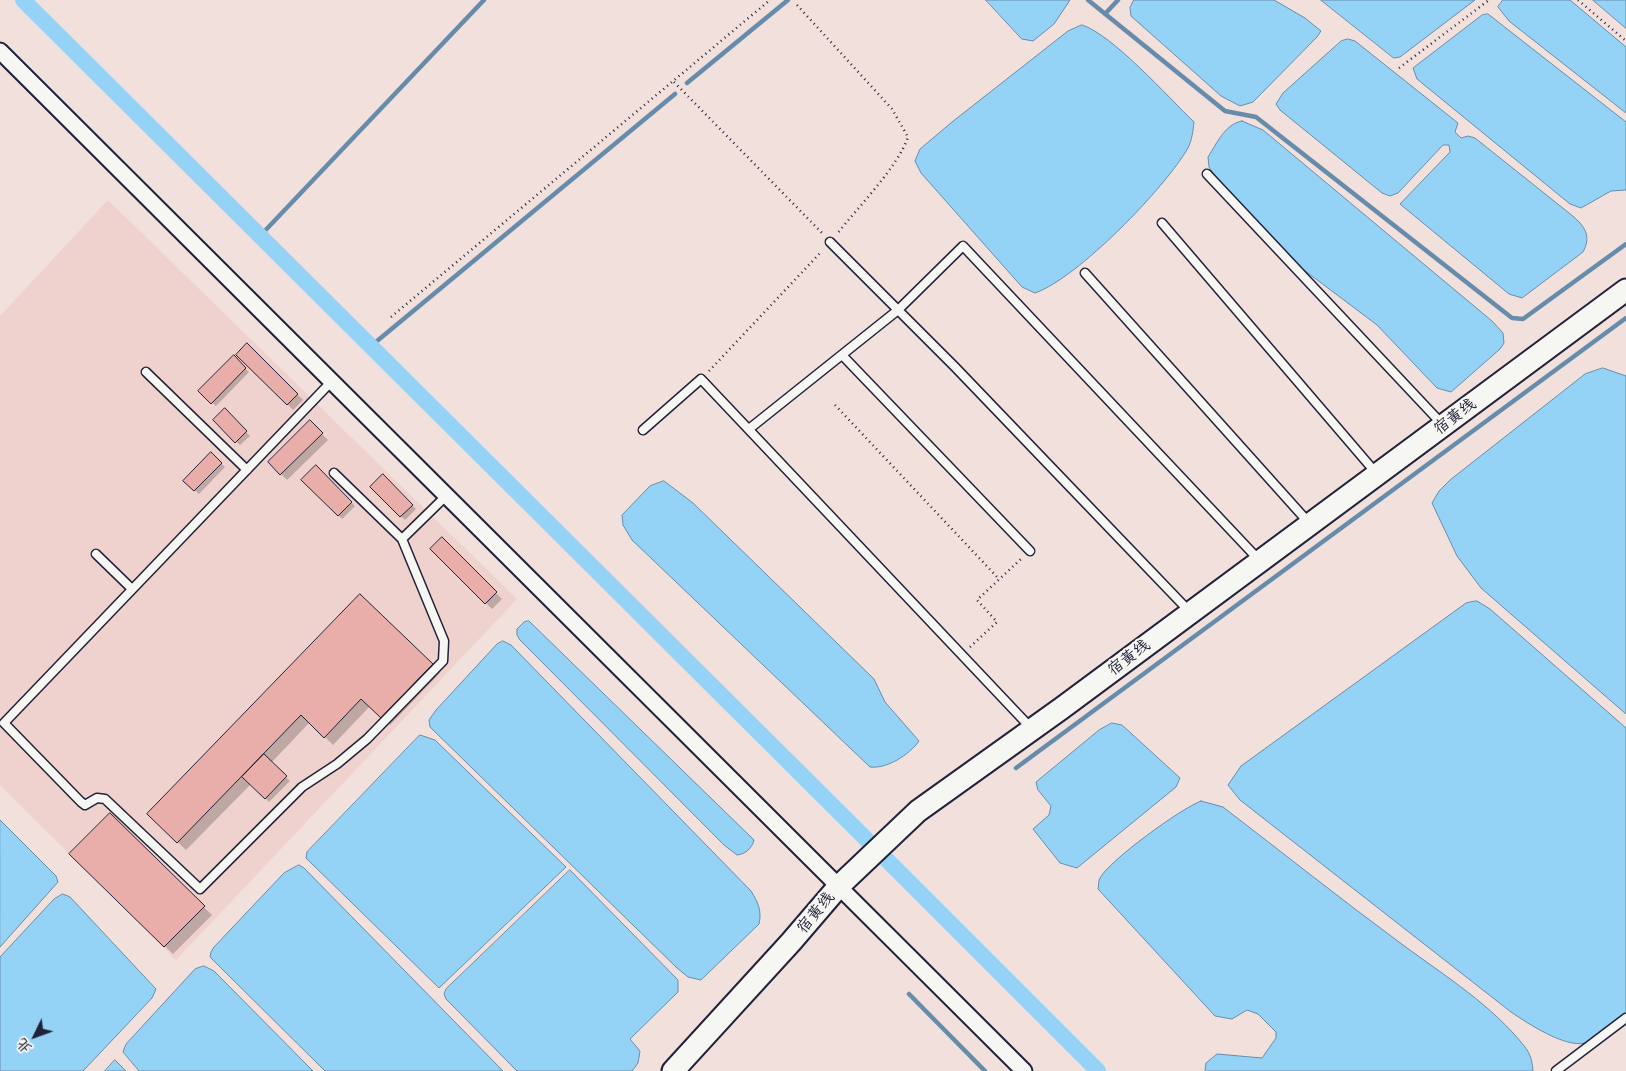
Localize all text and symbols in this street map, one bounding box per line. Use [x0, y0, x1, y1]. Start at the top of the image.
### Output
street label: 宿黄线 [1430, 395, 1480, 439]
street label: 宿黄线 [1104, 636, 1154, 680]
street label: 宿黄线 [793, 888, 839, 938]
north arrow [10, 1011, 60, 1061]
text: 北 [12, 1035, 35, 1058]

